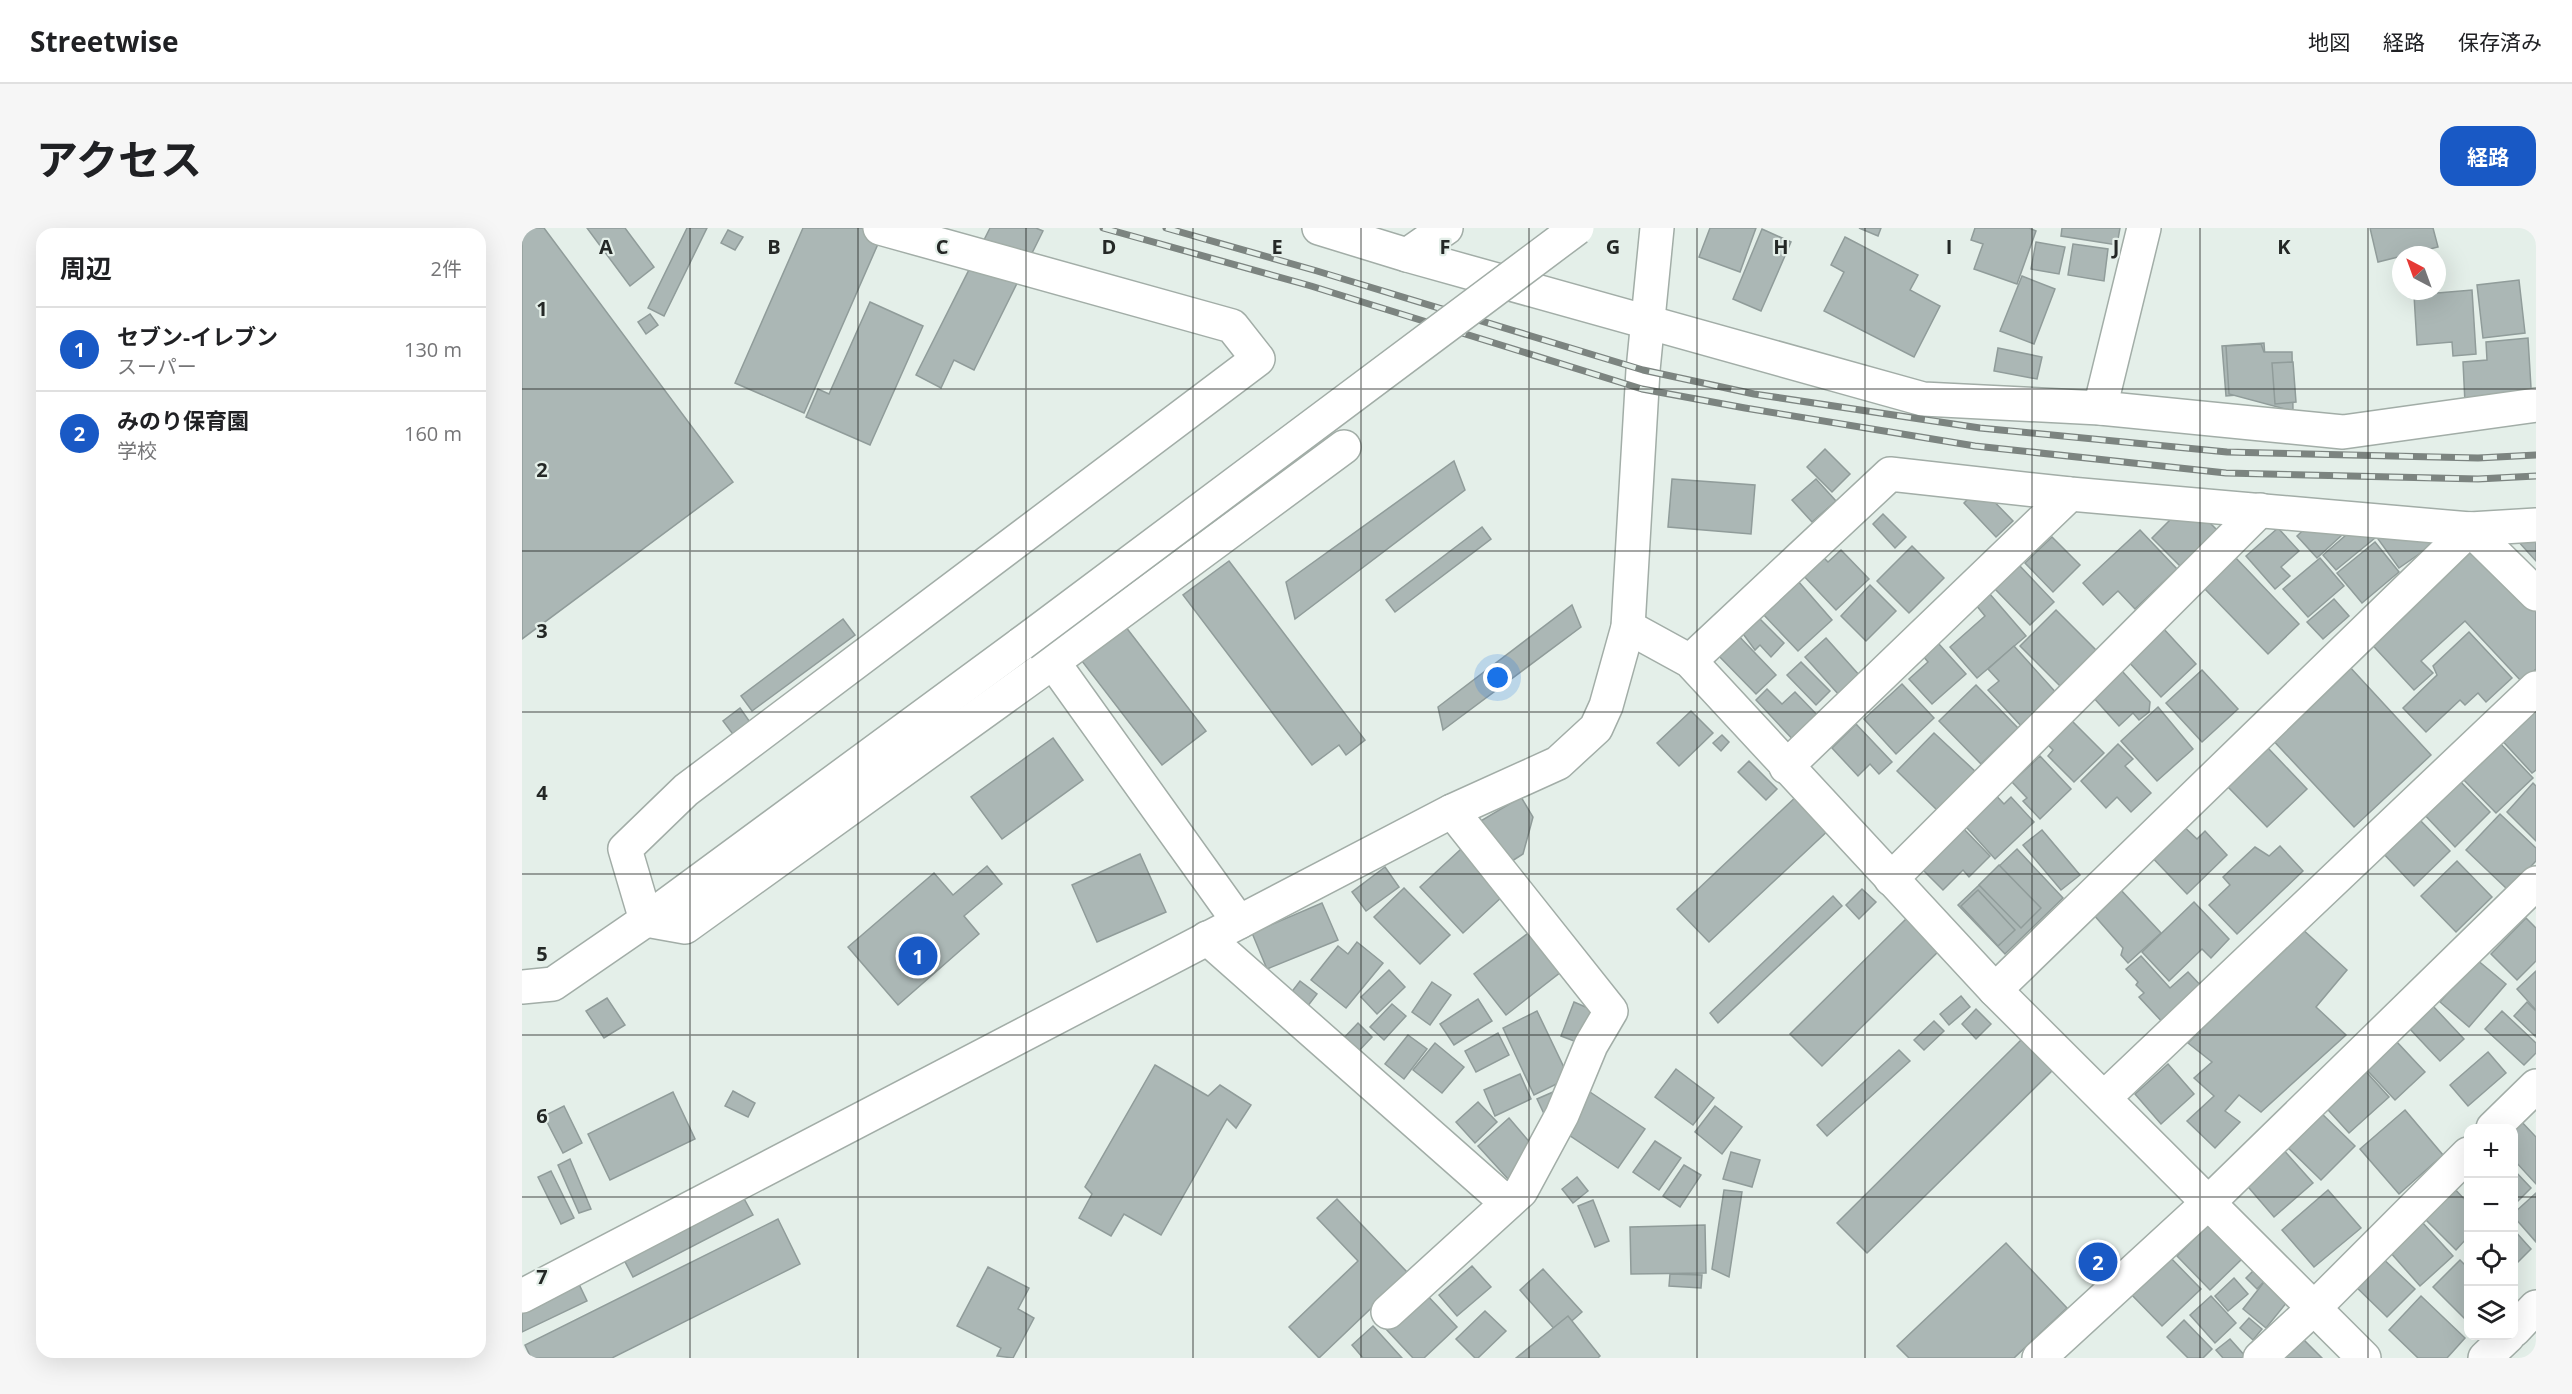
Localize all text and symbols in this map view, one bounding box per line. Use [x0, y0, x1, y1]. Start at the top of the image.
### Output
text: Streetwise [30, 22, 179, 60]
text: 地図 [2308, 28, 2350, 56]
text: 経路 [2383, 28, 2425, 56]
text: 保存済み [2458, 28, 2542, 56]
button: 経路 [2440, 126, 2536, 186]
text: アクセス [36, 130, 202, 187]
text: A [599, 233, 613, 260]
text: B [767, 233, 781, 260]
text: C [936, 233, 949, 260]
text: D [1102, 233, 1116, 260]
text: E [1271, 233, 1283, 260]
text: F [1440, 233, 1450, 260]
text: G [1606, 233, 1620, 260]
text: H [1773, 233, 1789, 260]
text: I [1946, 233, 1952, 260]
text: J [2111, 233, 2119, 260]
text: K [2277, 233, 2291, 260]
north arrow [2392, 246, 2446, 300]
text: 周辺 [60, 250, 112, 286]
text: 2件 [431, 255, 462, 282]
text: 1 [536, 295, 548, 322]
text: セブン-イレブン [117, 321, 278, 351]
text: 1 [74, 336, 85, 363]
text: 130 m [404, 336, 462, 363]
text: スーパー [117, 353, 197, 380]
text: みのり保育園 [117, 405, 249, 435]
text: 2 [74, 420, 85, 447]
text: 160 m [404, 420, 462, 447]
text: 学校 [117, 437, 157, 464]
text: 2 [536, 456, 548, 483]
text: 3 [536, 617, 548, 644]
your location [1483, 663, 1512, 692]
text: 4 [536, 779, 548, 806]
pin: 1 [898, 934, 938, 978]
text: 5 [536, 940, 548, 967]
text: 6 [536, 1102, 548, 1129]
map controls [2464, 1124, 2518, 1340]
button: + [2464, 1124, 2518, 1178]
button: − [2464, 1178, 2518, 1232]
button: locate [2464, 1232, 2518, 1286]
pin: 2 [2078, 1240, 2118, 1284]
text: 7 [536, 1263, 548, 1290]
button: layers [2464, 1286, 2518, 1340]

